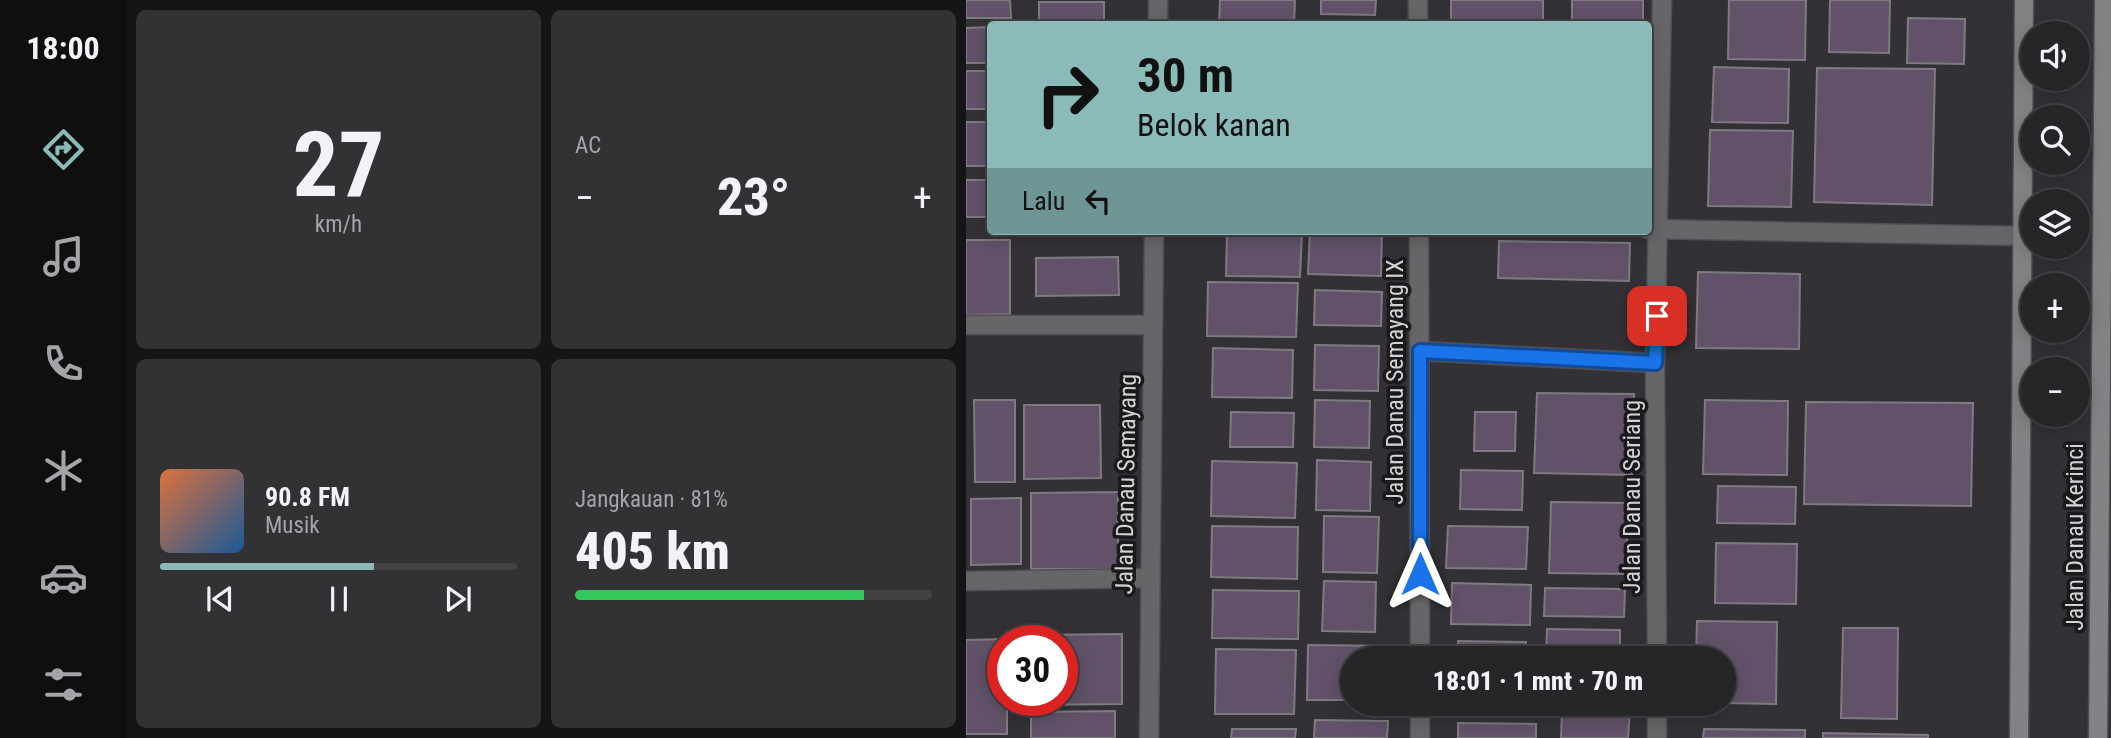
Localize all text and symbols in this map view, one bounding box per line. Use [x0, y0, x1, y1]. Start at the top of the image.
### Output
map controls [2020, 21, 2090, 427]
button: sound [2020, 21, 2090, 91]
text: 18:00 [26, 29, 100, 67]
text: 30 m [1137, 47, 1234, 104]
icon: right [1022, 49, 1113, 140]
button: search [2020, 105, 2090, 175]
text: Belok kanan [1137, 106, 1291, 144]
text: 27 [293, 112, 384, 218]
icon: directions [39, 125, 88, 174]
text: AC [575, 132, 601, 159]
text: 23° [717, 167, 790, 228]
text: − [575, 176, 594, 220]
text: + [913, 176, 932, 220]
icon: left [1079, 182, 1117, 220]
text: Lalu [1022, 186, 1065, 216]
button: layers [2020, 189, 2090, 259]
text: km/h [315, 211, 362, 238]
icon: music [39, 232, 88, 281]
street label: Jalan Danau Semayang IX [1381, 259, 1409, 505]
button: + [2020, 273, 2090, 343]
pin [1627, 286, 1687, 346]
icon: arrive [1638, 297, 1676, 335]
icon: phone [39, 339, 88, 388]
button: − [2020, 357, 2090, 427]
street label: Jalan Danau Semayang [1110, 374, 1142, 594]
street label: Jalan Danau Seriang [1618, 400, 1646, 594]
street label: Jalan Danau Kerinci [2061, 443, 2089, 631]
icon: climate [39, 446, 88, 495]
text: 90.8 FM [265, 482, 350, 512]
text: Jangkauan · 81% [575, 486, 728, 513]
text: Musik [265, 512, 320, 539]
text: 405 km [575, 521, 730, 582]
position arrow [1383, 537, 1457, 611]
icon: car [39, 553, 88, 602]
icon: previous [201, 580, 239, 618]
icon: pause [320, 580, 358, 618]
icon: next [439, 580, 477, 618]
speed limit sign: 30 [987, 625, 1078, 716]
icon: filters [39, 660, 88, 709]
text: 18:01 · 1 mnt · 70 m [1433, 666, 1643, 696]

